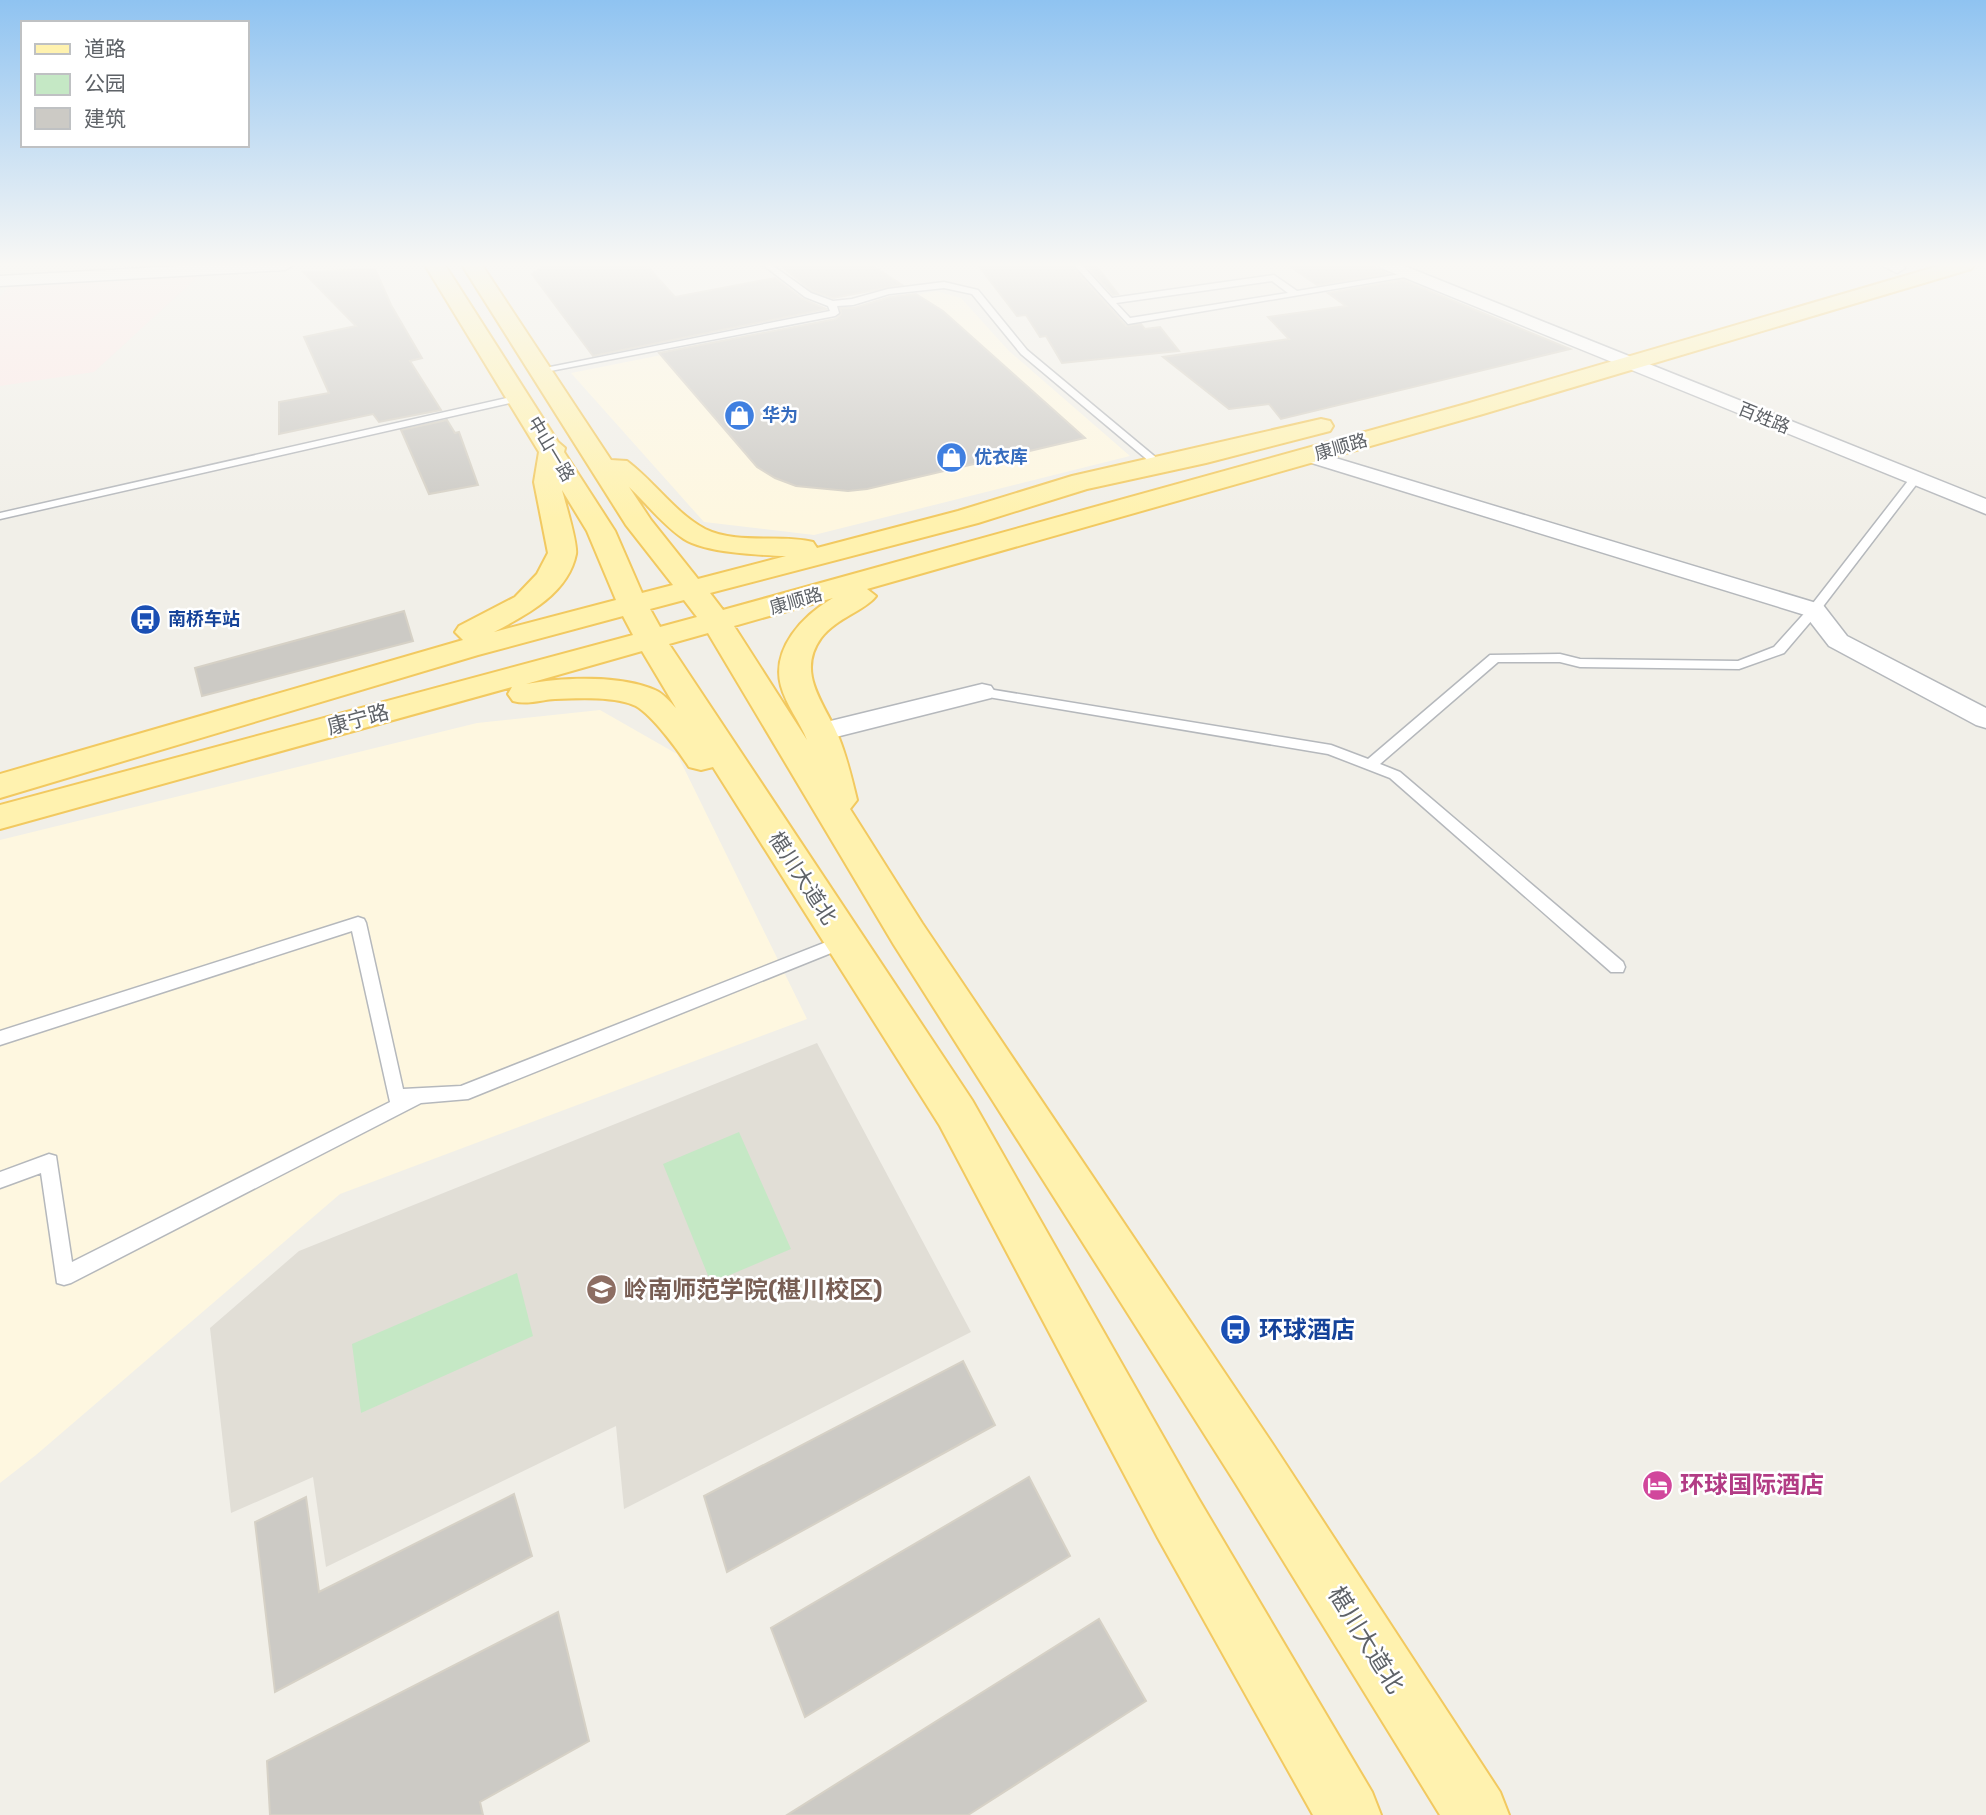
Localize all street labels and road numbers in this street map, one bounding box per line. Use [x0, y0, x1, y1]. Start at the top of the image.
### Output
street label: 百姓路 [1735, 398, 1793, 438]
street label: 中山一路 [523, 412, 579, 486]
street label: 康顺路 [1312, 429, 1370, 465]
street label: 康顺路 [767, 583, 825, 619]
street label: 康宁路 [324, 699, 392, 739]
street label: 椹川大道北 [764, 827, 842, 929]
street label: 椹川大道北 [1322, 1582, 1410, 1698]

